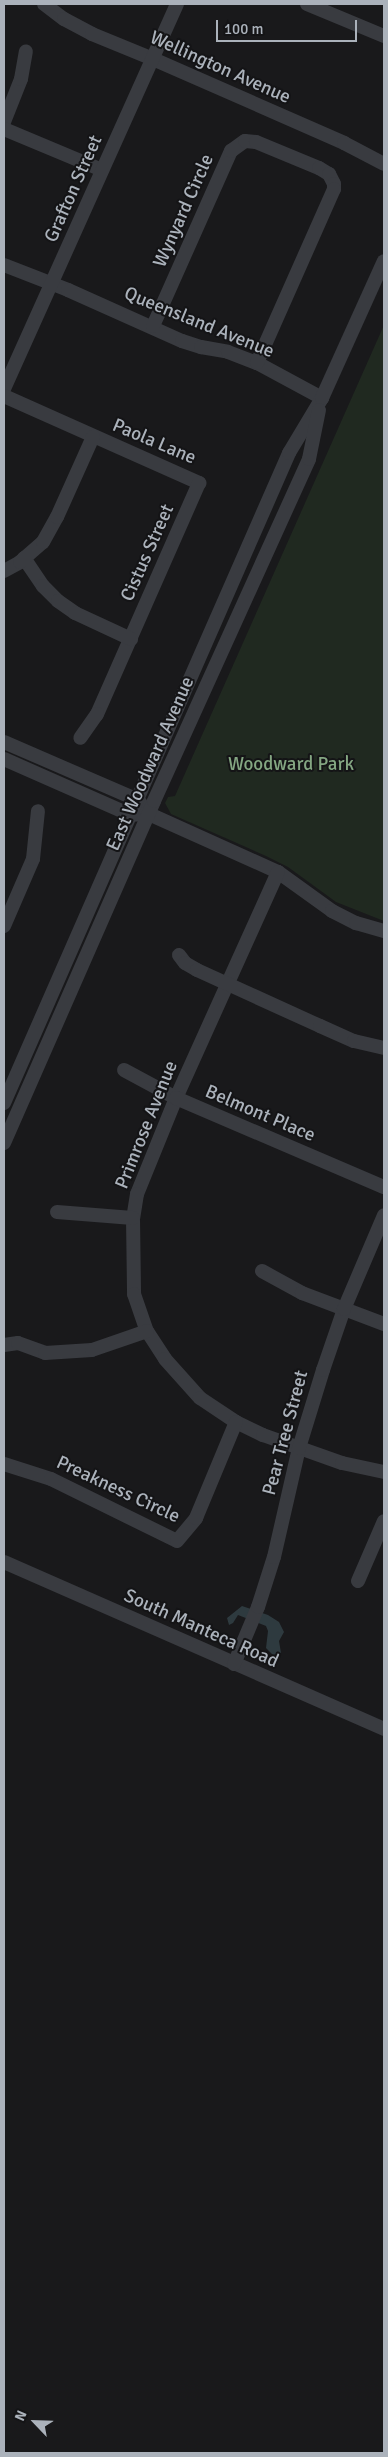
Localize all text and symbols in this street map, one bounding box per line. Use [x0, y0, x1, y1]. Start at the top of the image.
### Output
scale bar [218, 10, 359, 42]
text: 100 m [224, 20, 264, 38]
street label: Wellington Avenue [146, 27, 294, 109]
street label: Grafton Street [40, 132, 108, 246]
street label: Wynyard Circle [149, 151, 219, 271]
street label: Queensland Avenue [121, 283, 277, 363]
street label: Paola Lane [109, 414, 199, 470]
street label: Cistus Street [116, 501, 180, 605]
street label: East Woodward Avenue [102, 673, 200, 855]
park label: Woodward Park [228, 754, 354, 776]
street label: Primrose Avenue [111, 1058, 183, 1192]
street label: Belmont Place [202, 1081, 318, 1147]
street label: Pear Tree Street [258, 1368, 314, 1498]
street label: Preakness Circle [53, 1451, 183, 1529]
street label: South Manteca Road [120, 1585, 282, 1673]
north arrow [10, 2397, 60, 2447]
text: N [11, 2408, 31, 2424]

